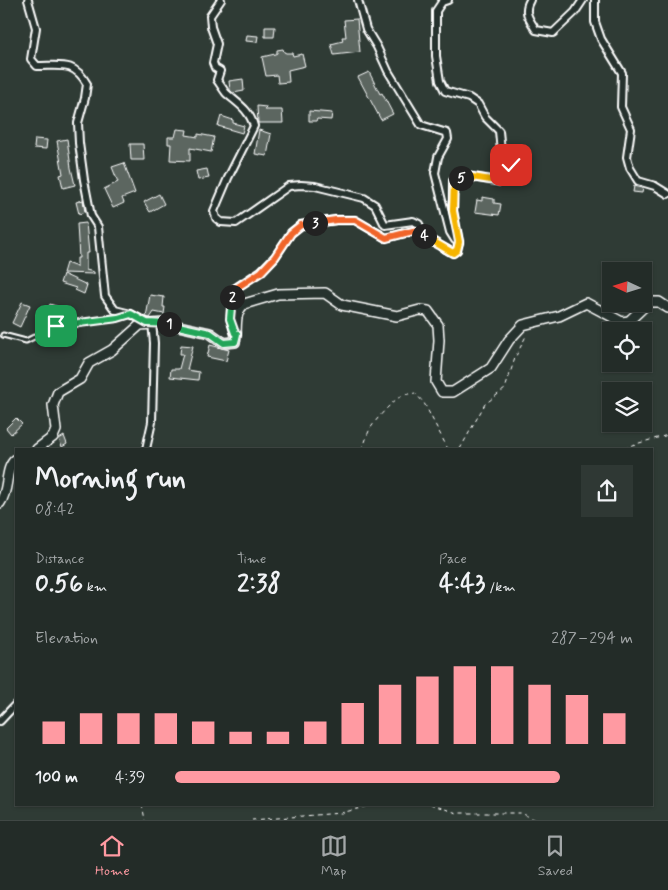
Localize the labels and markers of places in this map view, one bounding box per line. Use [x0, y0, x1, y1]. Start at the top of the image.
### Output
pin [490, 144, 532, 186]
pin: 5 [448, 166, 474, 190]
pin: 3 [302, 210, 328, 236]
pin: 4 [412, 224, 436, 248]
pin: 2 [220, 284, 244, 310]
pin [35, 305, 77, 347]
pin: 1 [156, 312, 182, 336]

